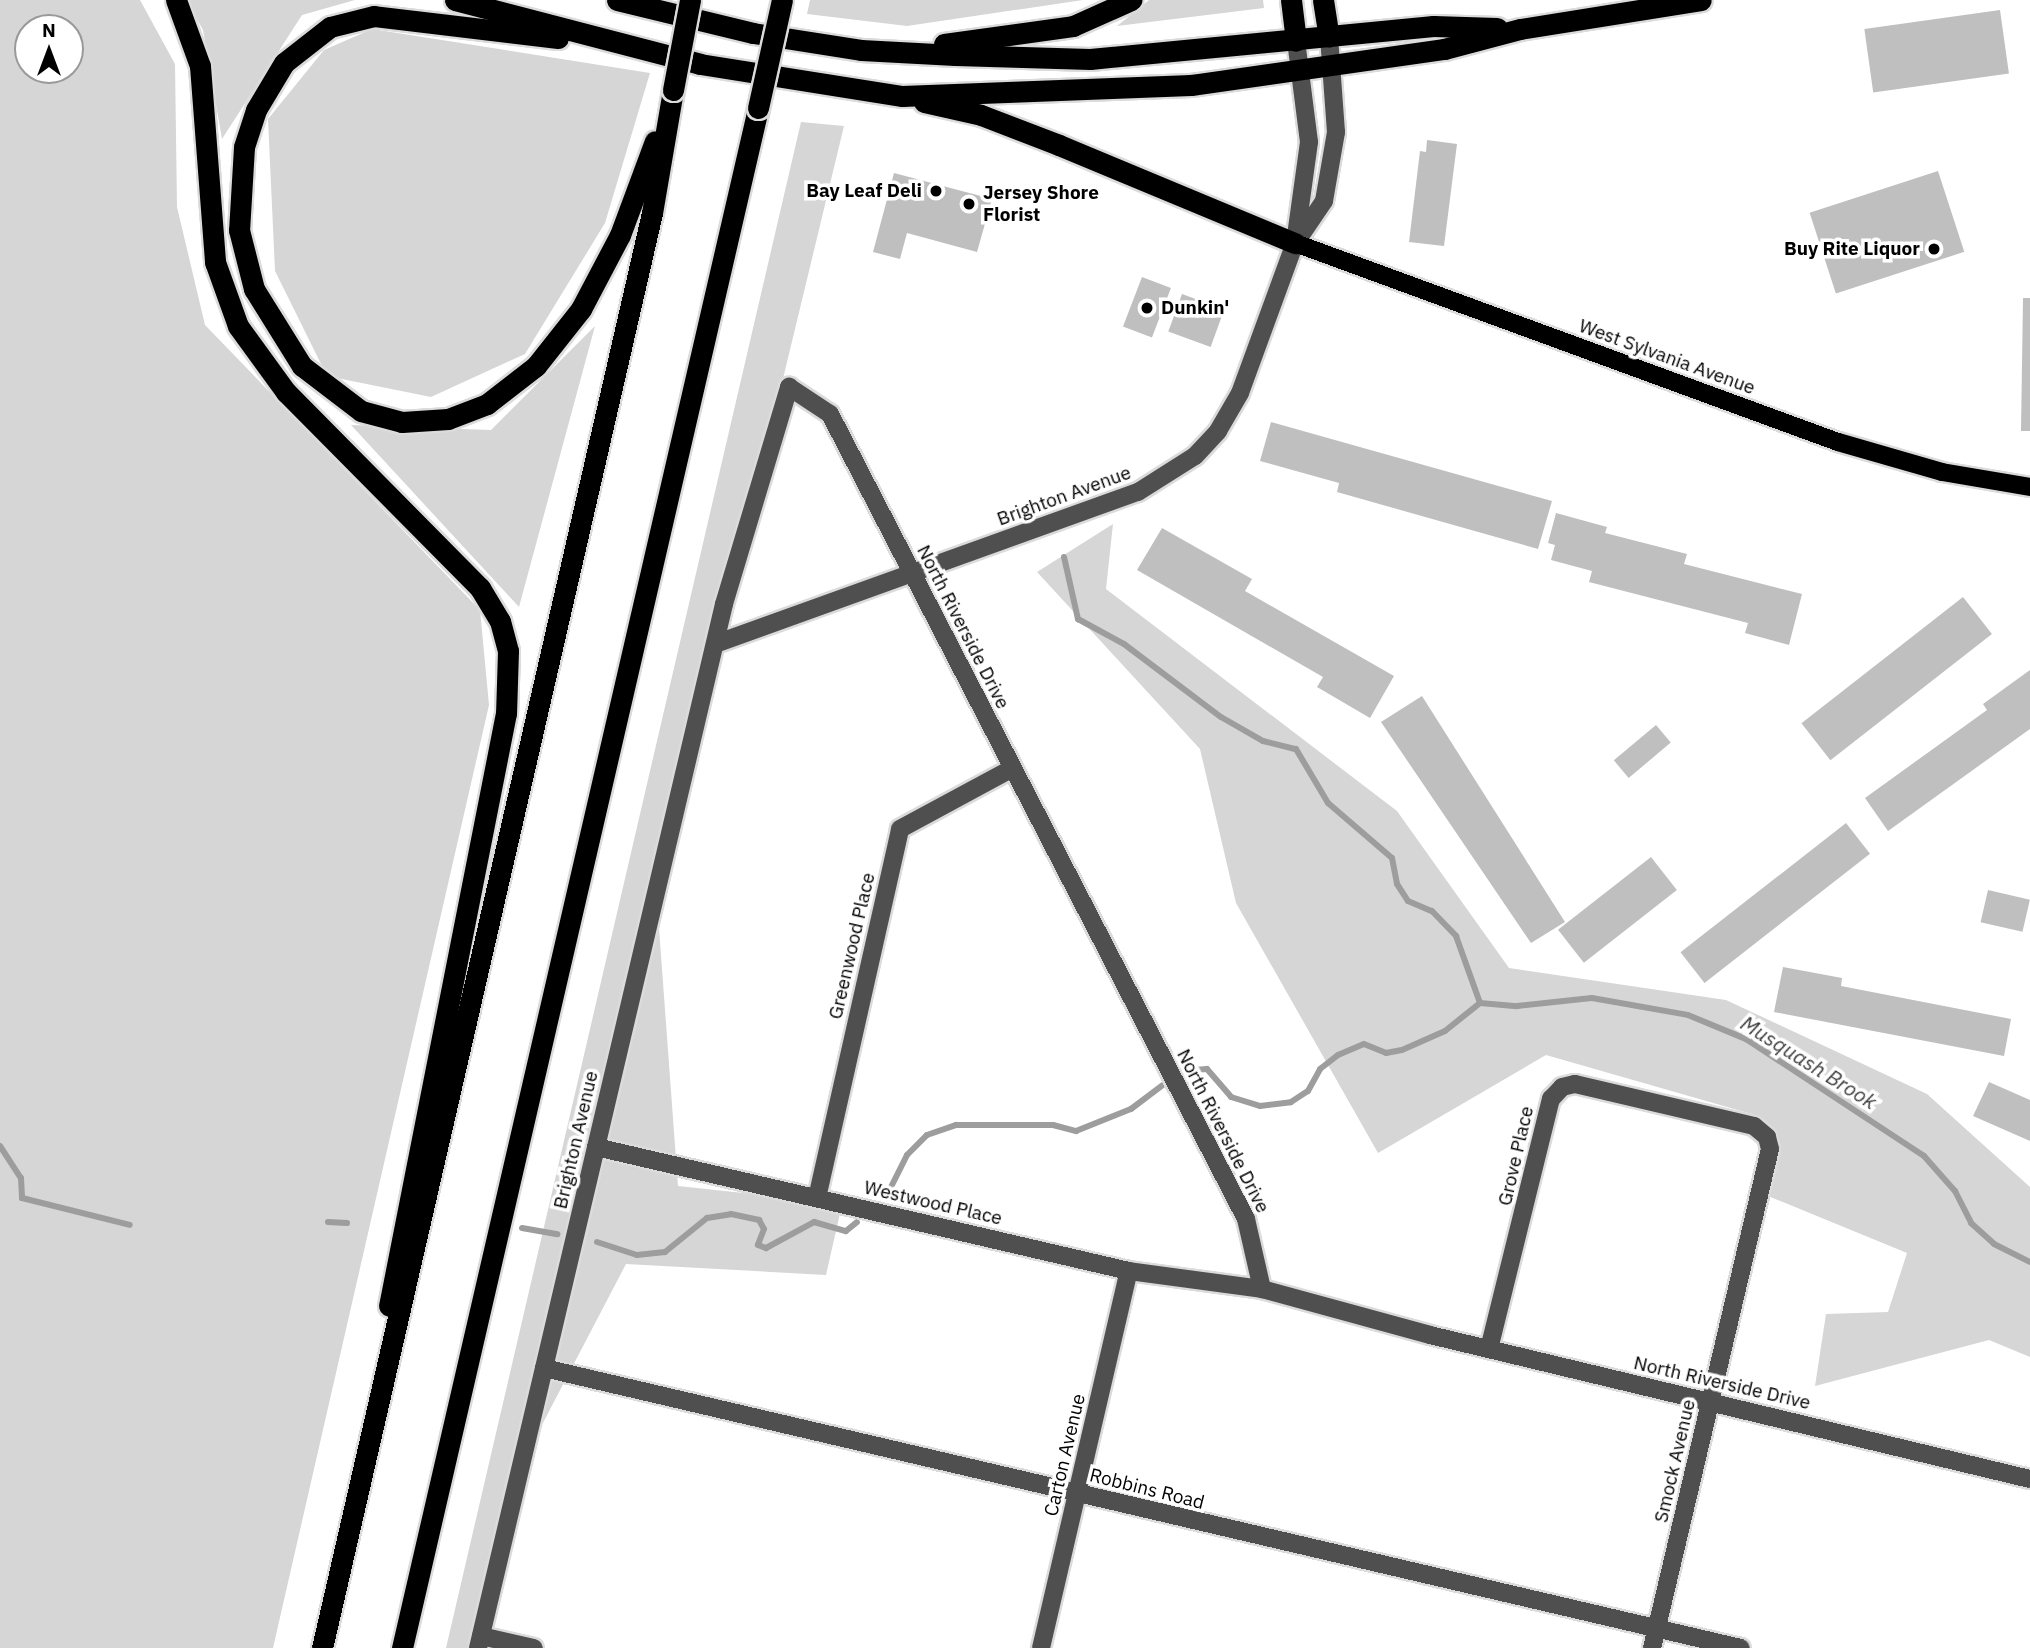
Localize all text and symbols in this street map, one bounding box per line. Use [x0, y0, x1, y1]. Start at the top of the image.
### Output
north arrow [14, 14, 84, 84]
text: N [42, 18, 56, 42]
place label: Bay Leaf Deli [806, 180, 922, 202]
place label: Jersey Shore Florist [983, 182, 1099, 226]
marker: Bay Leaf Deli [928, 183, 944, 199]
marker: Jersey Shore Florist [961, 196, 977, 212]
place label: Buy Rite Liquor [1784, 238, 1920, 260]
marker: Buy Rite Liquor [1926, 241, 1942, 257]
place label: Dunkin' [1161, 297, 1229, 319]
marker: Dunkin' [1139, 300, 1155, 316]
street label: West Sylvania Avenue [1576, 315, 1758, 399]
street label: Brighton Avenue [994, 461, 1134, 531]
street label: North Riverside Drive [912, 541, 1014, 713]
street label: Greenwood Place [824, 871, 880, 1021]
water label: Musquash Brook [1736, 1010, 1882, 1114]
street label: North Riverside Drive [1172, 1045, 1274, 1217]
street label: Brighton Avenue [549, 1069, 603, 1211]
street label: Grove Place [1493, 1104, 1539, 1208]
street label: Westwood Place [862, 1176, 1004, 1230]
street label: North Riverside Drive [1631, 1352, 1813, 1414]
street label: Carton Avenue [1040, 1392, 1090, 1518]
street label: Smock Avenue [1650, 1397, 1700, 1525]
street label: Robbins Road [1087, 1464, 1207, 1514]

